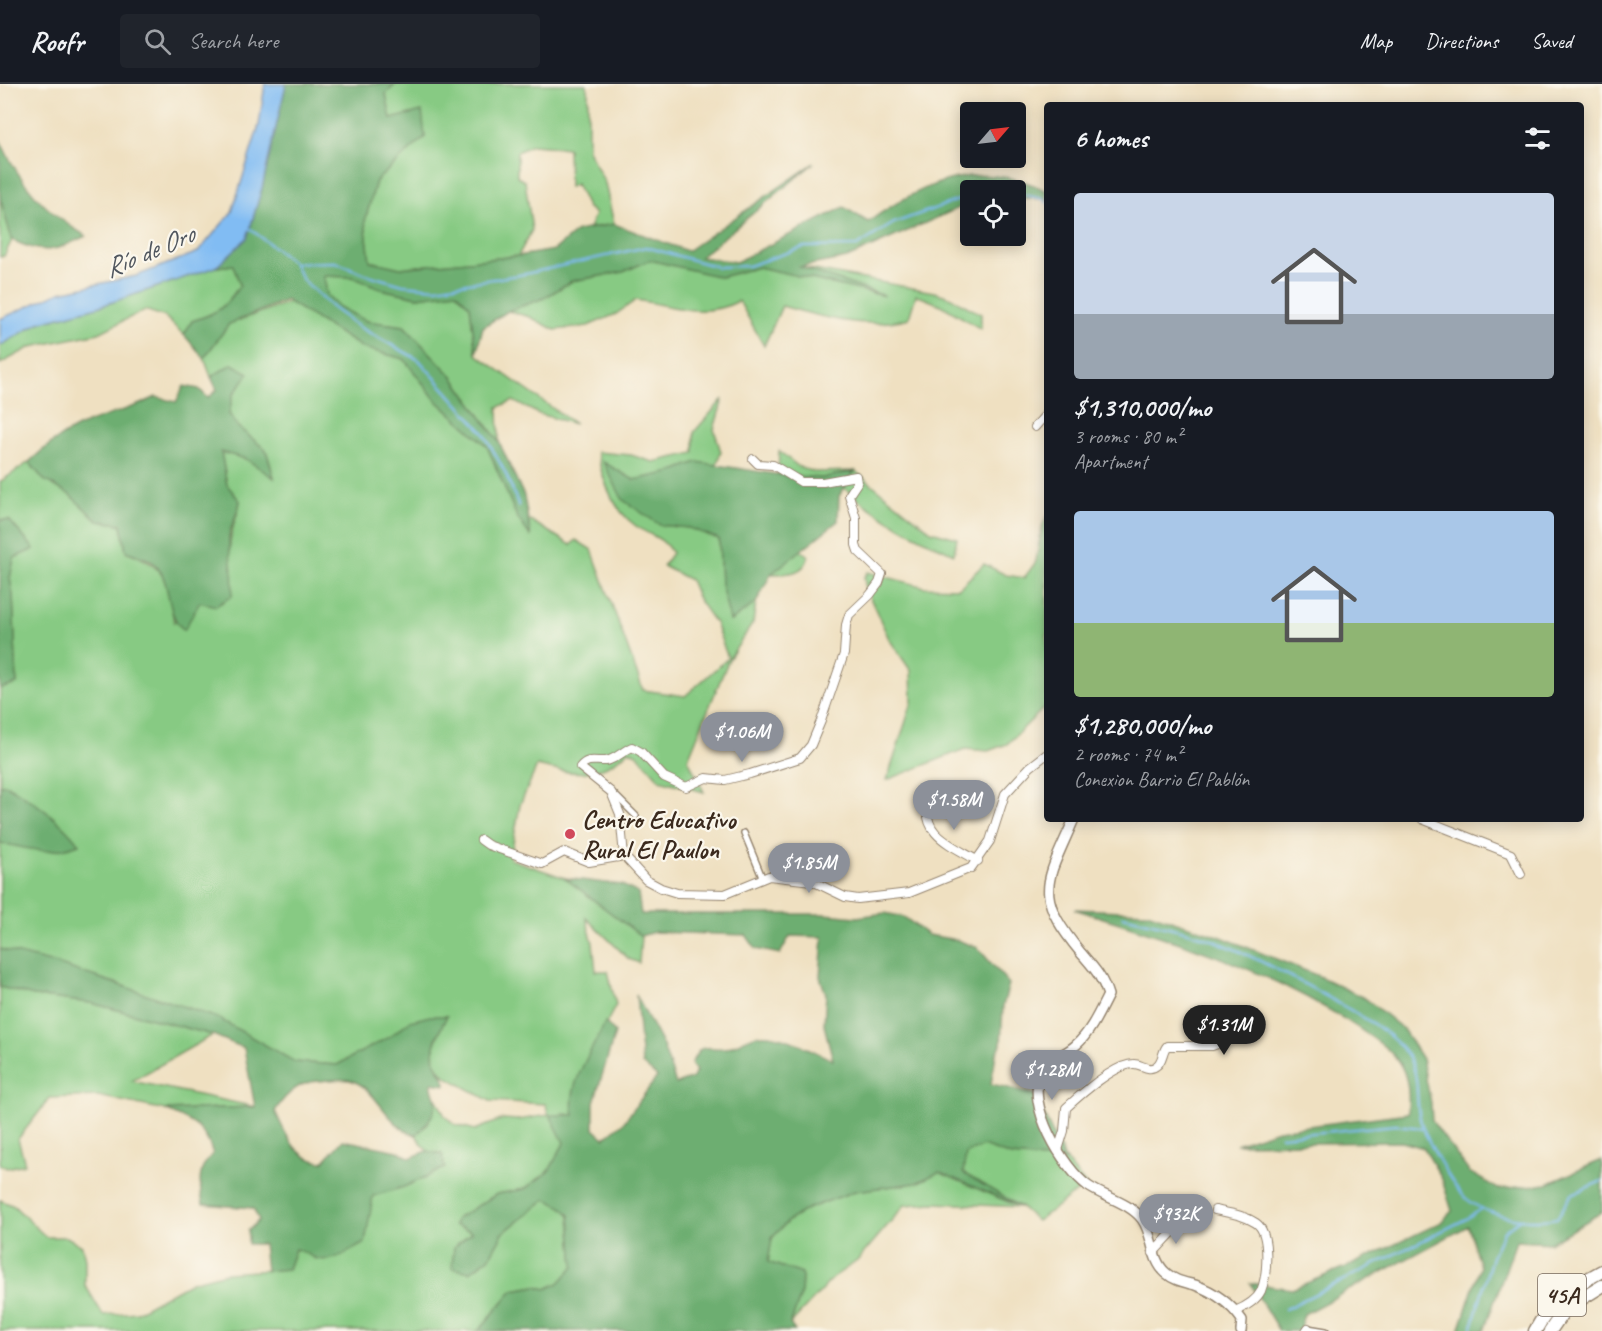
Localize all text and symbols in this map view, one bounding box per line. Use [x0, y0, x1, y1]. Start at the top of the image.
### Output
search box [120, 14, 540, 68]
text: Roofr [30, 24, 84, 59]
icon: search [141, 25, 174, 58]
text: Search here [189, 27, 278, 55]
text: Map [1360, 28, 1392, 54]
text: Directions [1425, 28, 1498, 54]
text: Saved [1531, 28, 1572, 54]
north arrow [960, 102, 1026, 168]
map controls [960, 102, 1026, 246]
text: 6 homes [1074, 122, 1148, 155]
icon: filters [1521, 122, 1554, 155]
button: locate [960, 180, 1026, 246]
water label: Río de Oro [99, 216, 202, 285]
icon: home [1260, 232, 1368, 340]
text: $1,310,000/mo [1074, 391, 1211, 424]
text: 3 rooms · 80 m² [1074, 424, 1182, 449]
text: Apartment [1074, 449, 1147, 474]
icon: home [1260, 550, 1368, 658]
text: $1,280,000/mo [1074, 709, 1211, 742]
pin: $1.06M [693, 712, 791, 763]
text: $1.06M [715, 719, 769, 744]
text: 2 rooms · 74 m² [1074, 742, 1182, 767]
text: Conexion Barrio El Pablón [1074, 767, 1249, 792]
pin: $1.58M [905, 780, 1003, 831]
text: $1.58M [927, 787, 981, 812]
place label: Centro Educativo Rural El Paulon [582, 803, 737, 866]
marker: Centro Educativo Rural El Paulon [563, 827, 577, 841]
pin: $1.85M [760, 843, 858, 894]
text: $1.85M [782, 850, 836, 875]
pin: $1.31M [1175, 1005, 1273, 1056]
text: $1.31M [1197, 1012, 1251, 1037]
pin: $1.28M [1003, 1050, 1101, 1101]
text: $1.28M [1025, 1057, 1079, 1082]
pin: $932K [1134, 1194, 1218, 1245]
text: $932K [1153, 1201, 1199, 1226]
road number: 45A [1538, 1274, 1586, 1316]

